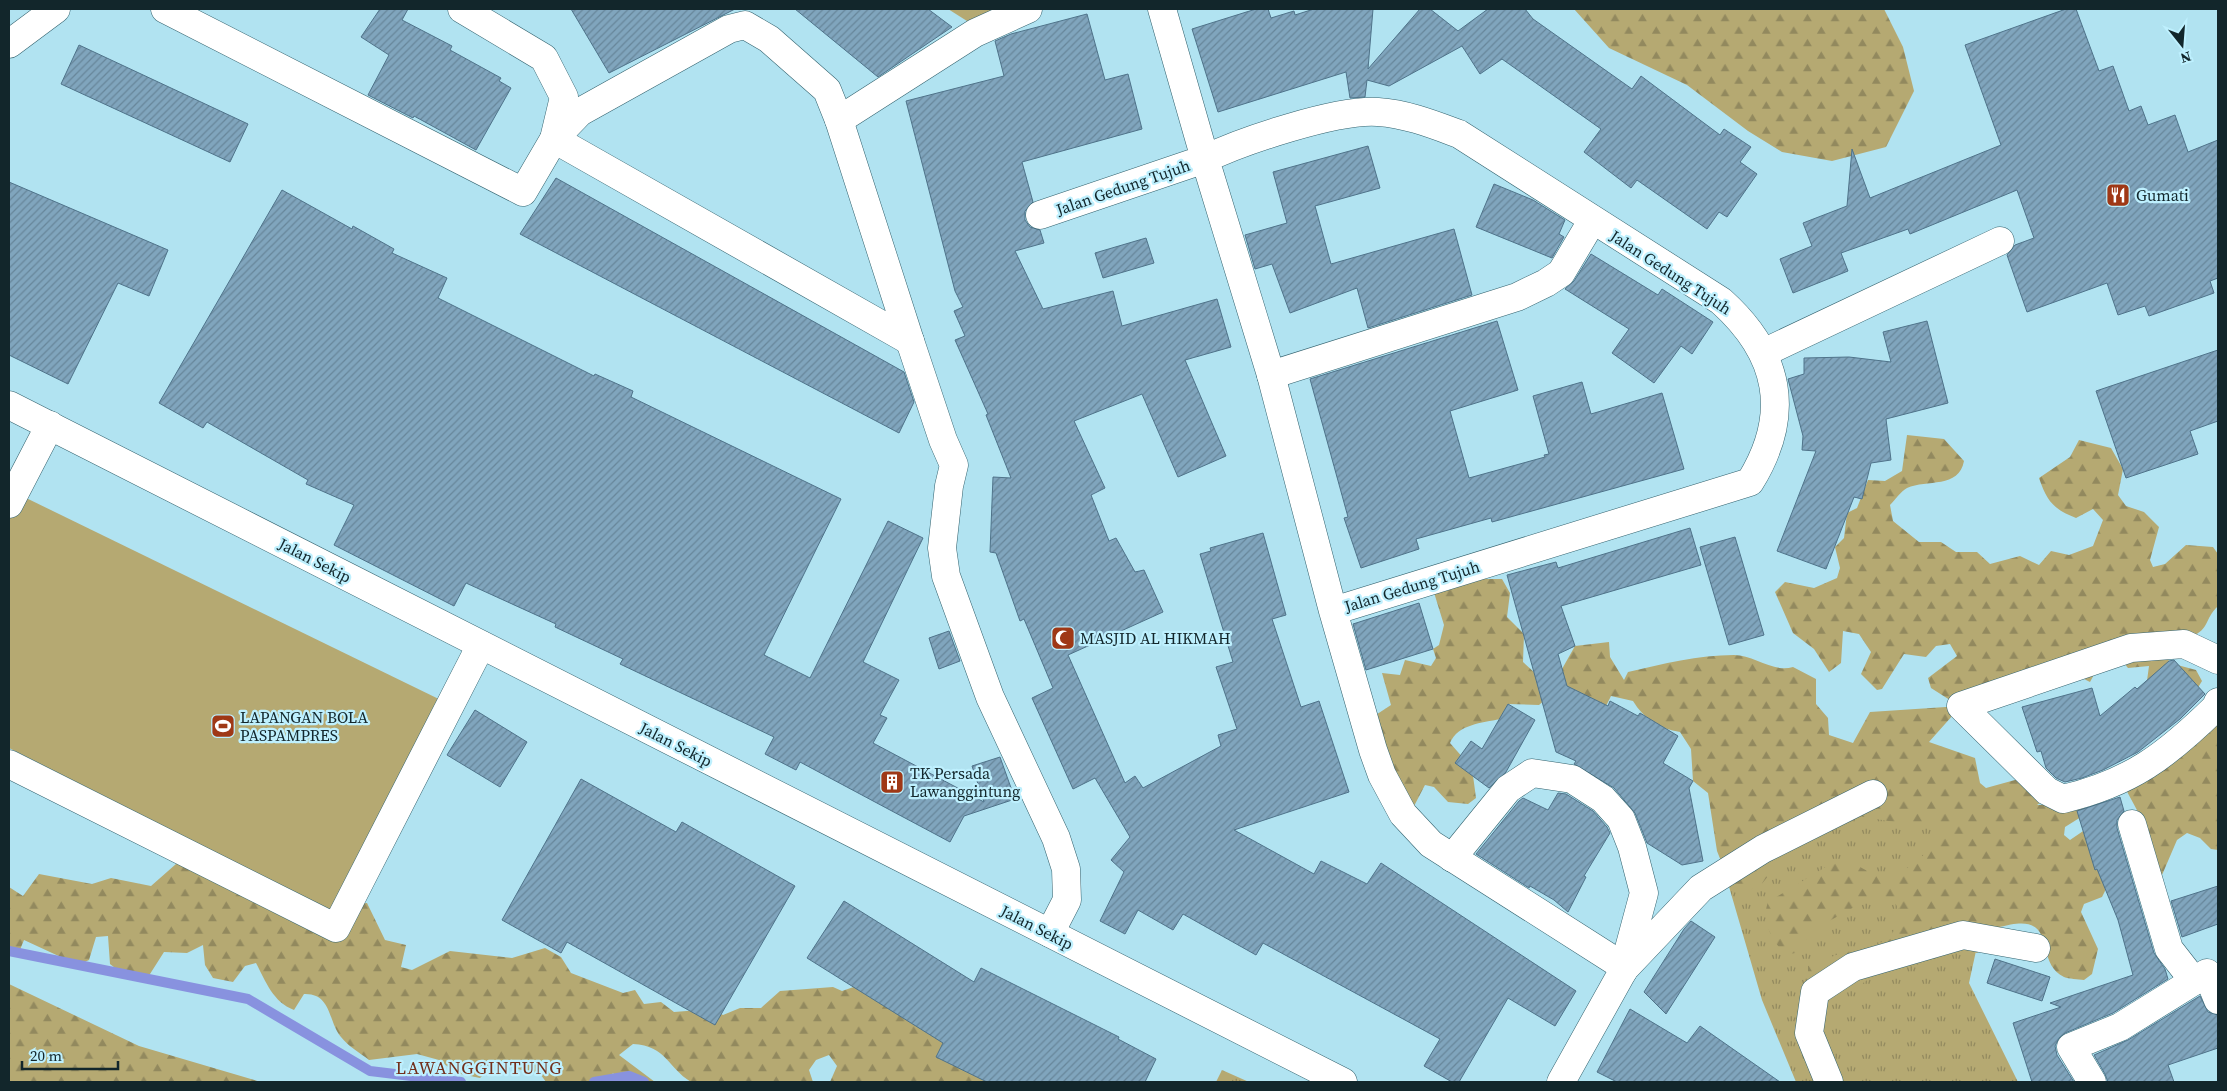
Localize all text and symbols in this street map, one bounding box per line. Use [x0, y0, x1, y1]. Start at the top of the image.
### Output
north arrow [2157, 20, 2207, 70]
text: N [2178, 46, 2194, 68]
street label: Jalan Gedung Tujuh [1052, 154, 1193, 221]
restaurant icon: Gumati [2105, 182, 2131, 208]
place label: Gumati [2136, 184, 2189, 206]
street label: Jalan Gedung Tujuh [1605, 224, 1736, 320]
street label: Jalan Sekip [274, 532, 355, 588]
street label: Jalan Gedung Tujuh [1341, 555, 1483, 617]
mosque icon: MASJID AL HIKMAH [1050, 625, 1076, 651]
place label: MASJID AL HIKMAH [1080, 627, 1231, 649]
place label: LAPANGAN BOLA PASPAMPRES [240, 706, 368, 746]
sports icon: LAPANGAN BOLA PASPAMPRES [210, 713, 236, 739]
street label: Jalan Sekip [635, 716, 716, 772]
place label: TK Persada Lawanggintung [910, 762, 1020, 802]
building icon: TK Persada Lawanggintung [879, 769, 905, 795]
street label: Jalan Sekip [996, 899, 1077, 955]
scale bar [22, 1038, 119, 1070]
text: 20 m [30, 1045, 62, 1066]
district label: LAWANGGINTUNG [395, 1055, 563, 1080]

